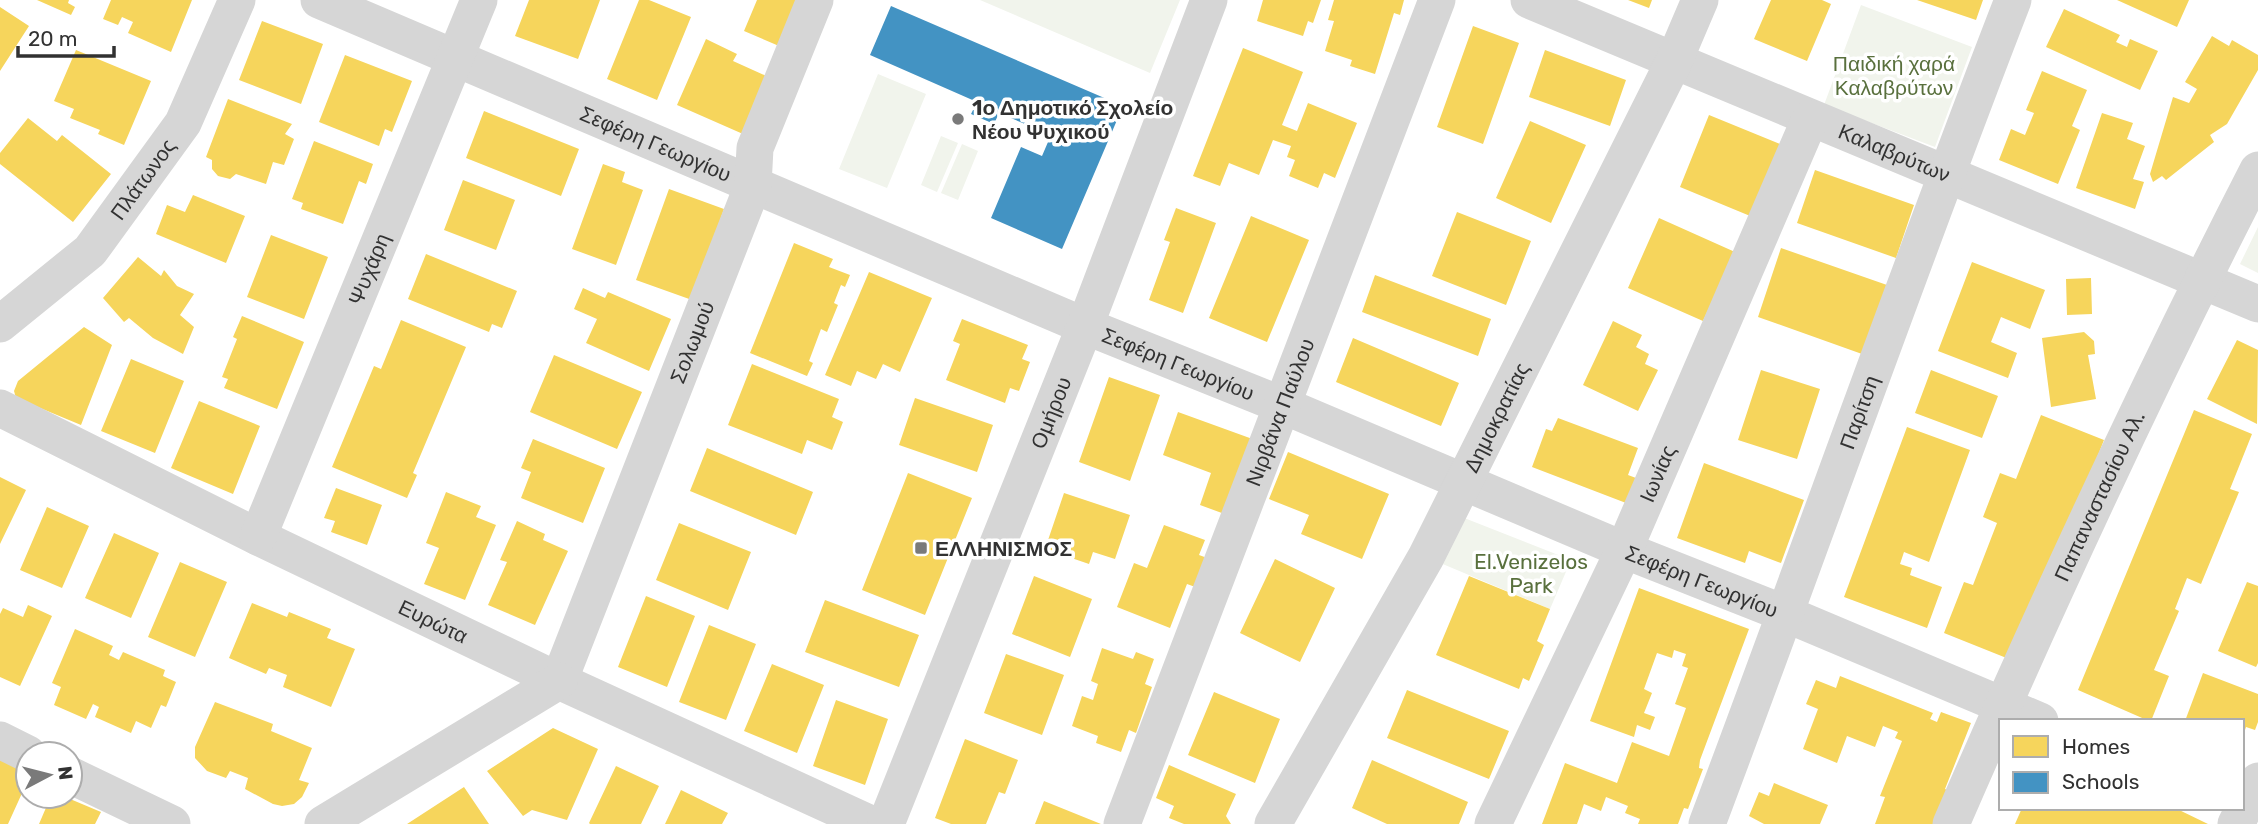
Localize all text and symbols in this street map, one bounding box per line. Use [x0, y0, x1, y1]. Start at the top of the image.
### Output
scale bar [18, 14, 114, 58]
text: 20 m [28, 26, 77, 51]
park label: Παιδική χαρά Καλαβρύτων [1833, 51, 1955, 100]
place label: 1ο Δημοτικό Σχολείο Νέου Ψυχικού [972, 95, 1173, 144]
street label: Σεφέρη Γεωργίου [576, 100, 735, 187]
marker: 1ο Δημοτικό Σχολείο Νέου Ψυχικού [950, 111, 966, 127]
street label: Καλαβρύτων [1835, 118, 1954, 187]
street label: Πλάτωνος [105, 133, 180, 224]
street label: Ψυχάρη [342, 229, 394, 308]
street label: Σολωμού [664, 297, 719, 387]
street label: Σεφέρη Γεωργίου [1099, 322, 1258, 405]
street label: Νιρβάνα Παύλου [1240, 335, 1319, 489]
street label: Δημοκρατίας [1458, 358, 1534, 476]
street label: Παρίτση [1834, 372, 1884, 452]
street label: Ομήρου [1025, 373, 1076, 452]
street label: Παπαναστασίου Αλ. [2048, 407, 2149, 585]
street label: Ιωνίας [1634, 441, 1680, 506]
place label: ΕΛΛΗΝΙΣΜΟΣ [935, 536, 1072, 561]
street label: Σεφέρη Γεωργίου [1622, 539, 1782, 622]
marker: ΕΛΛΗΝΙΣΜΟΣ [913, 540, 929, 556]
park label: El.Venizelos Park [1474, 549, 1588, 598]
street label: Ευρώτα [395, 594, 472, 648]
legend [1999, 719, 2244, 810]
text: Homes [2062, 734, 2130, 759]
north arrow [14, 740, 84, 810]
text: N [53, 765, 78, 781]
text: Schools [2062, 769, 2139, 794]

